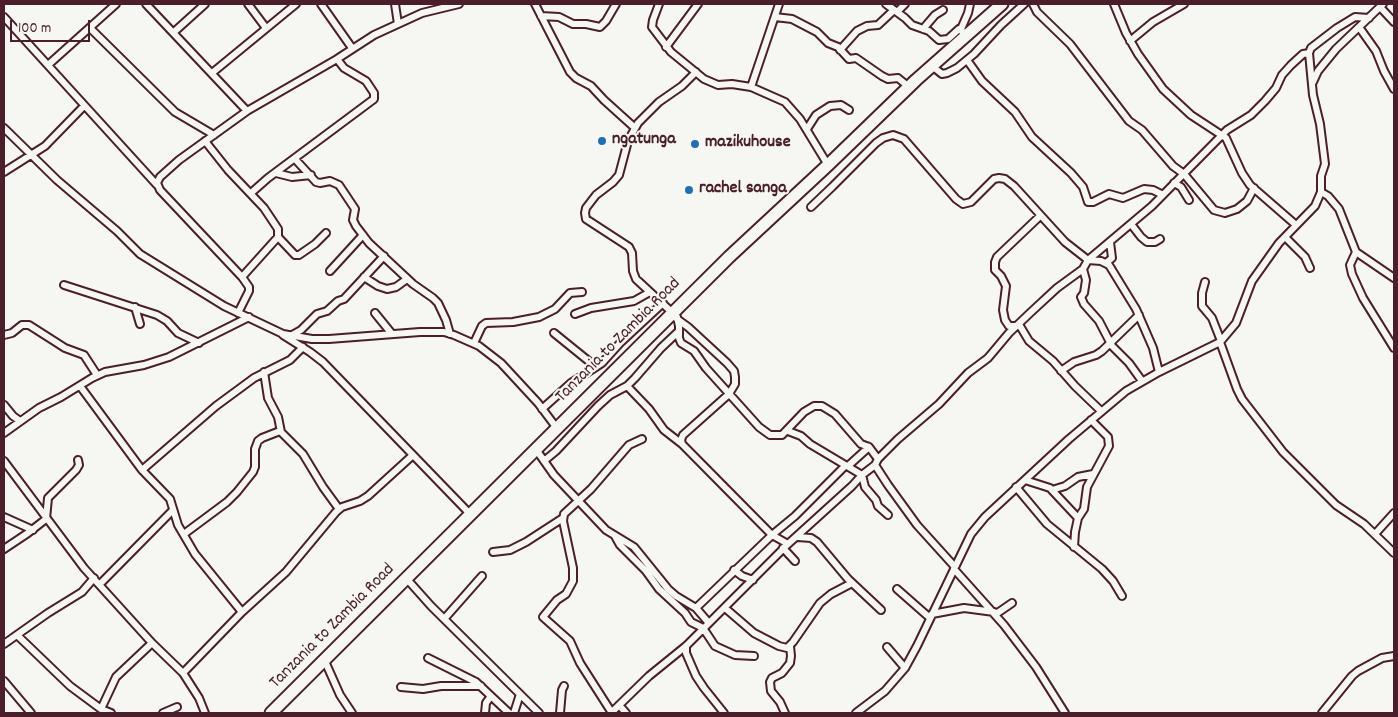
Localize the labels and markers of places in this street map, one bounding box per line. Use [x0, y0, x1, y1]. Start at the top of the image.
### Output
place label: ngatunga [612, 130, 676, 152]
place label: mazikuhouse [705, 133, 791, 155]
marker: ngatunga [596, 135, 608, 147]
marker: mazikuhouse [689, 138, 701, 150]
place label: rachel sanga [699, 179, 787, 201]
marker: rachel sanga [683, 184, 695, 196]

